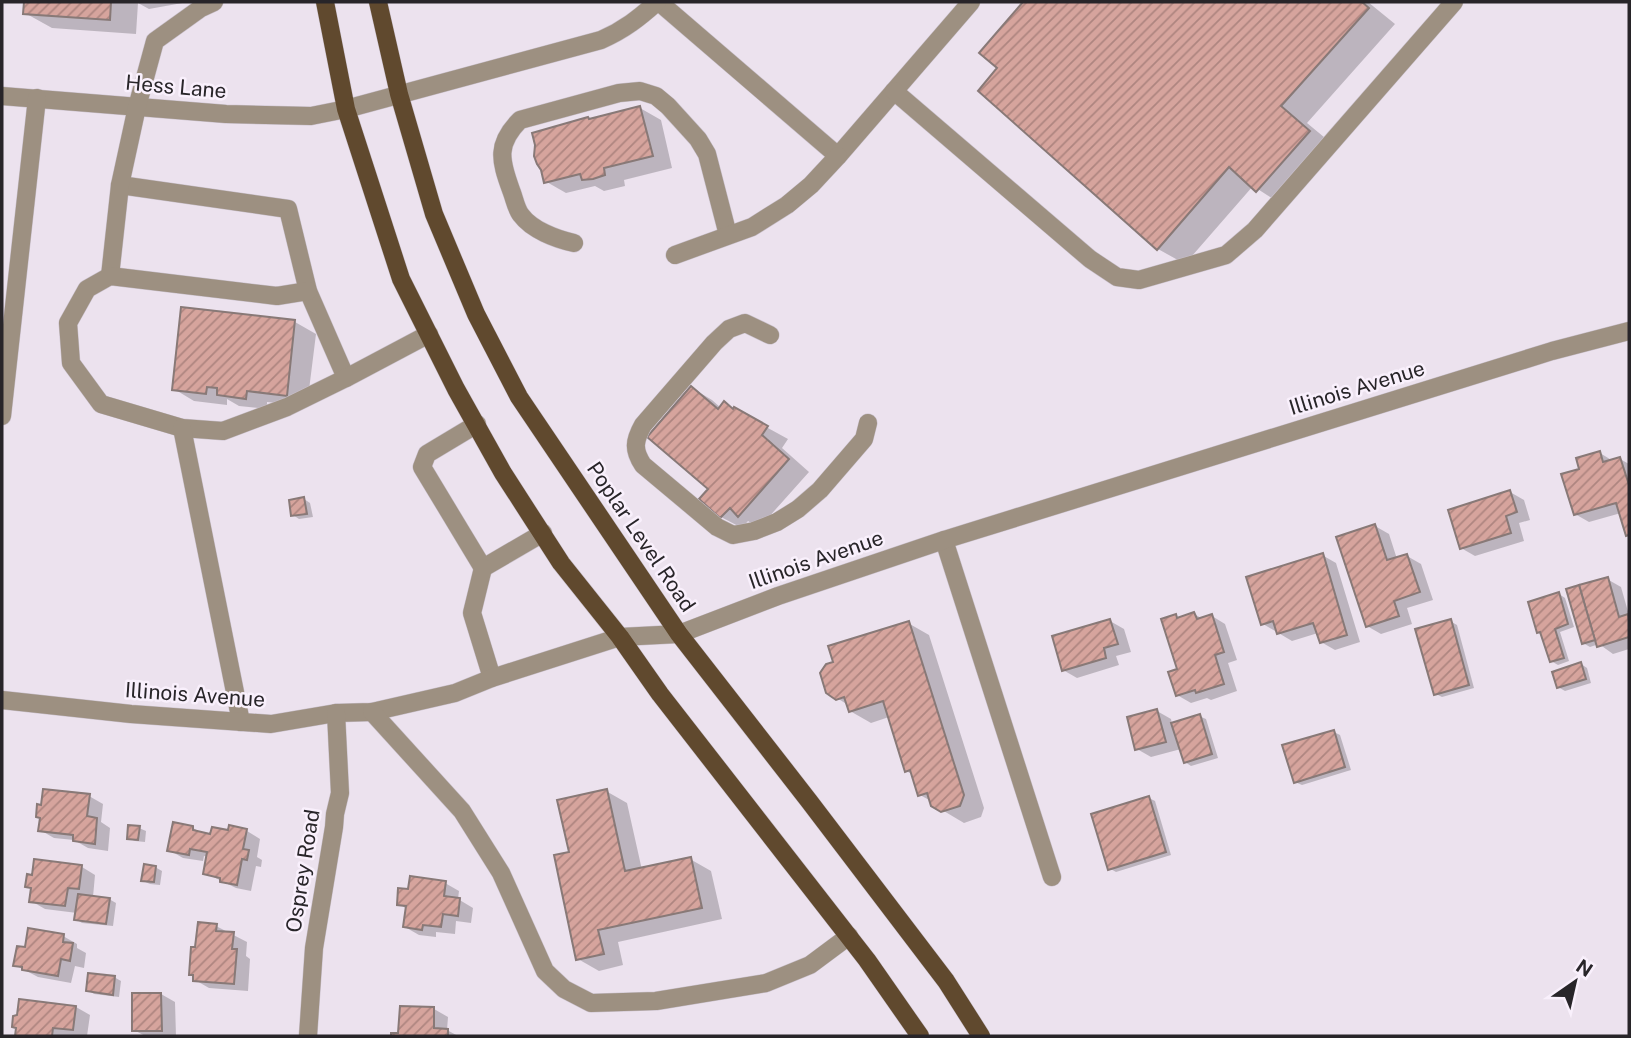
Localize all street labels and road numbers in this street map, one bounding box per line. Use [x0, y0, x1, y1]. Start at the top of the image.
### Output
street label: Hess Lane [124, 70, 228, 103]
street label: Illinois Avenue [1286, 355, 1428, 420]
street label: Poplar Level Road [582, 457, 701, 617]
street label: Illinois Avenue [745, 525, 886, 594]
street label: Illinois Avenue [124, 677, 266, 712]
street label: Osprey Road [280, 808, 325, 934]

